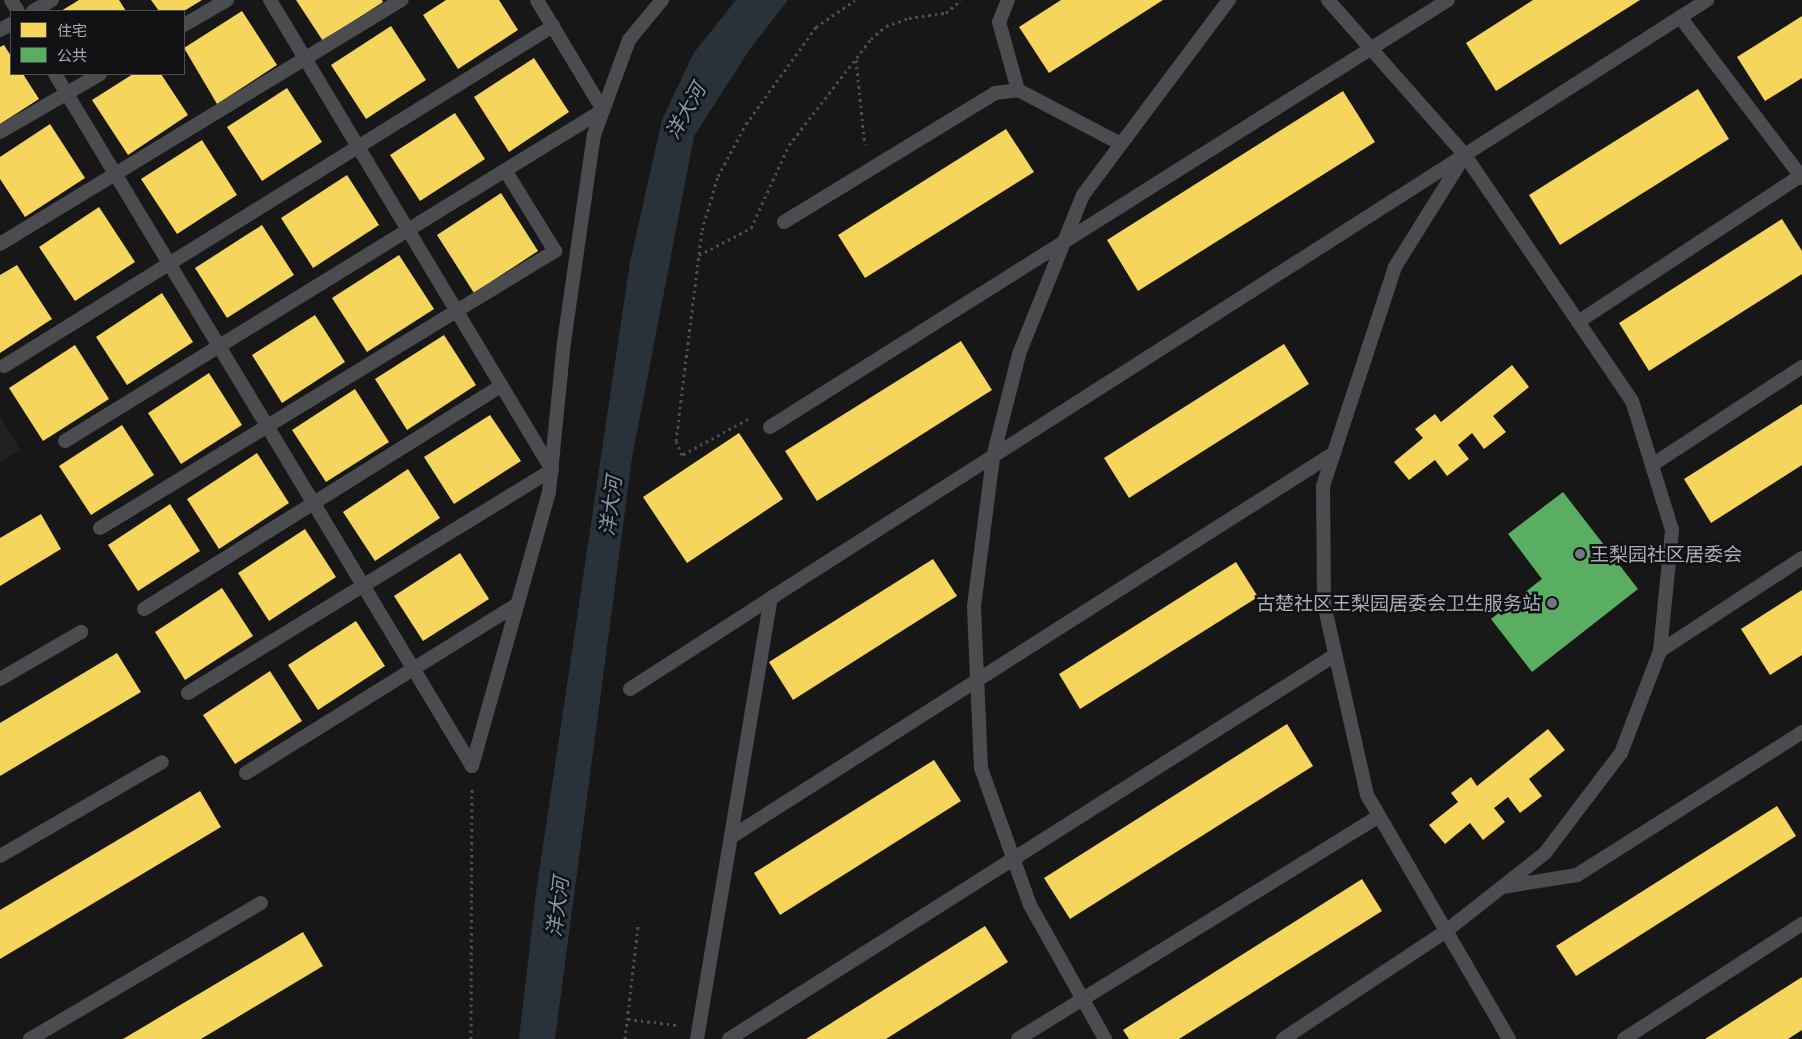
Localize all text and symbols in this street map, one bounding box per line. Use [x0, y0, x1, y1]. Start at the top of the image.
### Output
legend [10, 10, 185, 75]
text: 住宅 [57, 21, 87, 39]
text: 公共 [57, 46, 87, 64]
water label: 洋大河 [660, 79, 710, 143]
water label: 洋大河 [594, 475, 626, 537]
place label: 王梨园社区居委会 [1590, 543, 1742, 565]
marker: 王梨园社区居委会 [1574, 548, 1586, 560]
place label: 古楚社区王梨园居委会卫生服务站 [1256, 592, 1541, 614]
marker: 古楚社区王梨园居委会卫生服务站 [1545, 596, 1559, 610]
water label: 洋大河 [541, 876, 573, 938]

